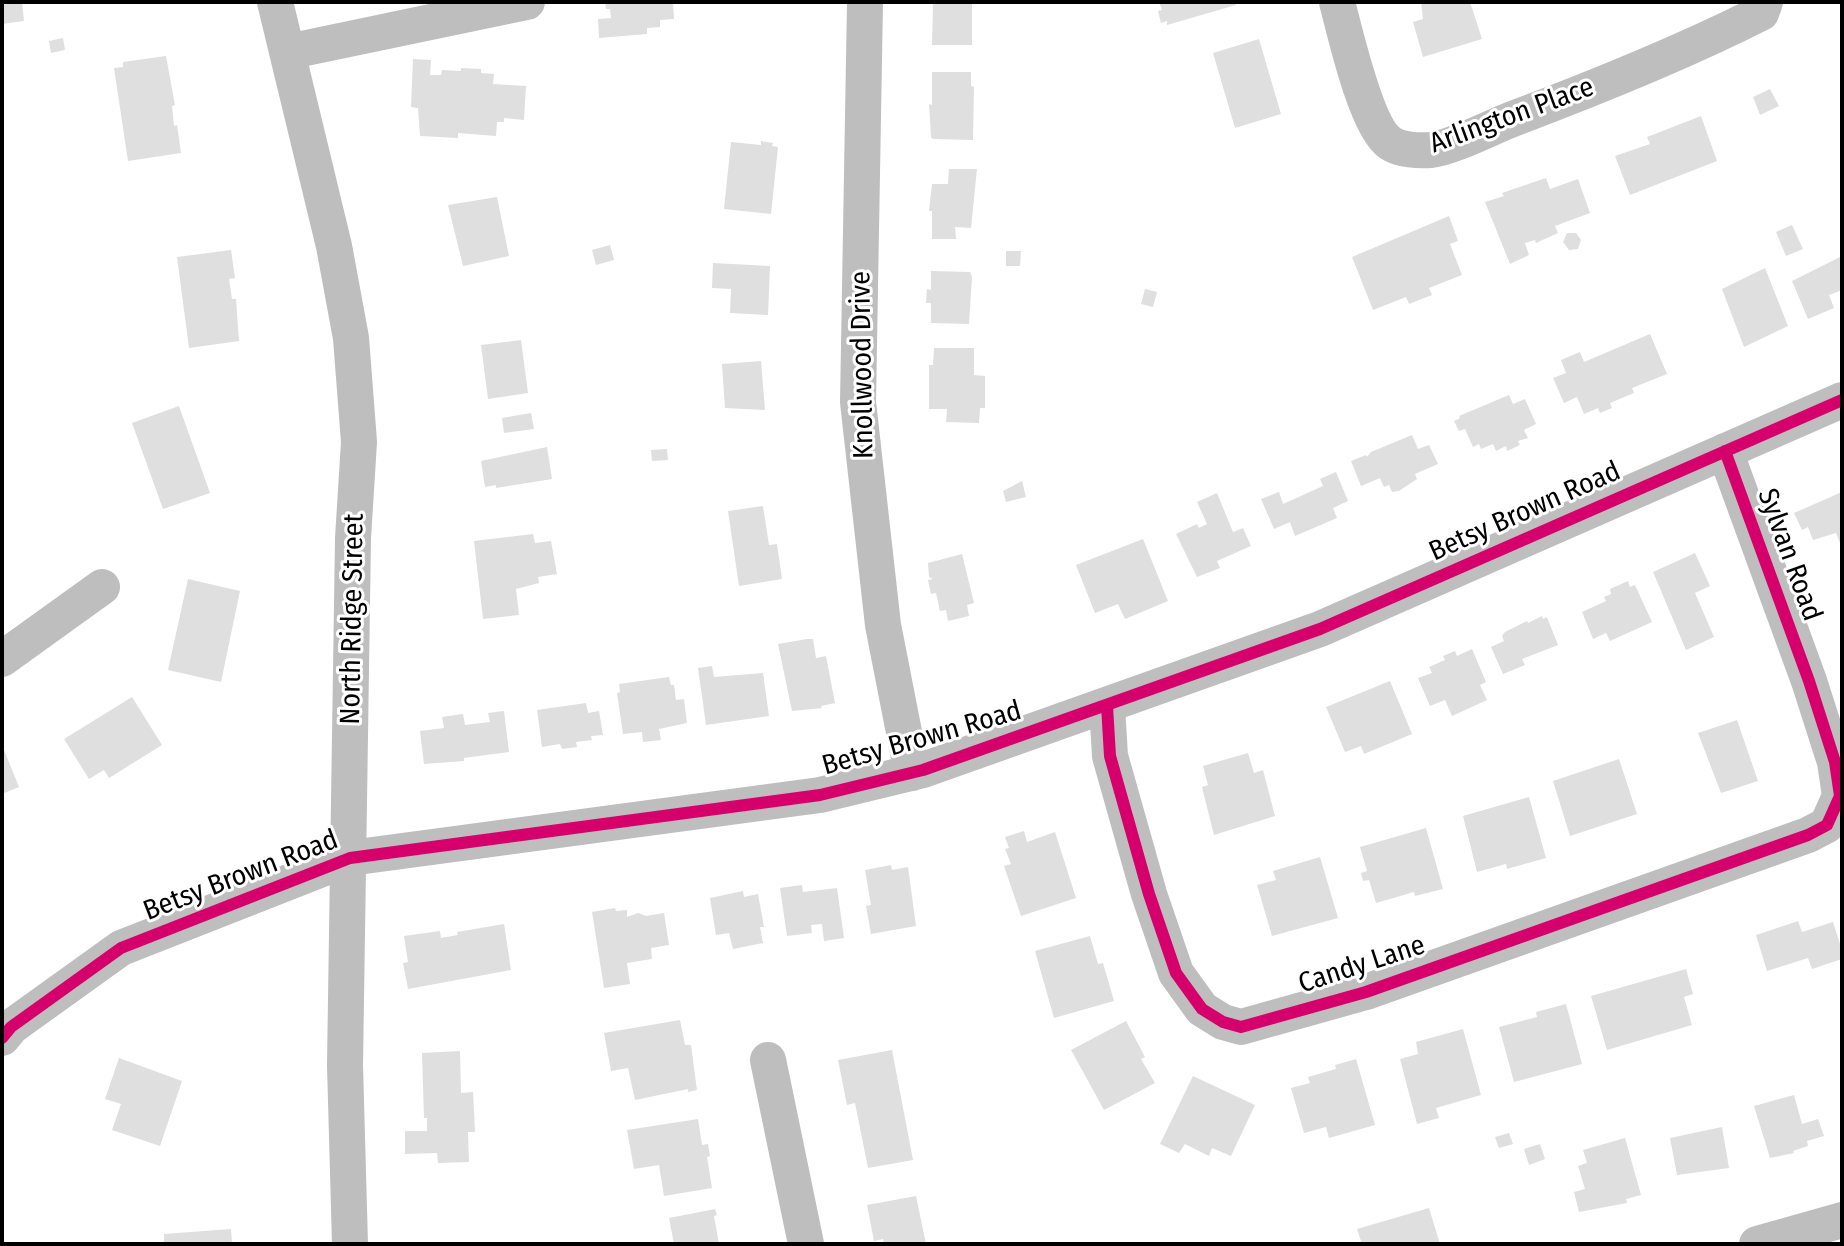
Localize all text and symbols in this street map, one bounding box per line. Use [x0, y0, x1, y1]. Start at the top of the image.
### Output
street label: Arlington Place [1425, 71, 1599, 161]
street label: Knollwood Drive [845, 271, 881, 459]
street label: Betsy Brown Road [1424, 455, 1626, 569]
street label: Sylvan Road [1750, 484, 1828, 626]
street label: North Ridge Street [334, 513, 372, 725]
street label: Betsy Brown Road [819, 695, 1025, 783]
street label: Betsy Brown Road [139, 823, 343, 929]
street label: Candy Lane [1295, 929, 1429, 1001]

